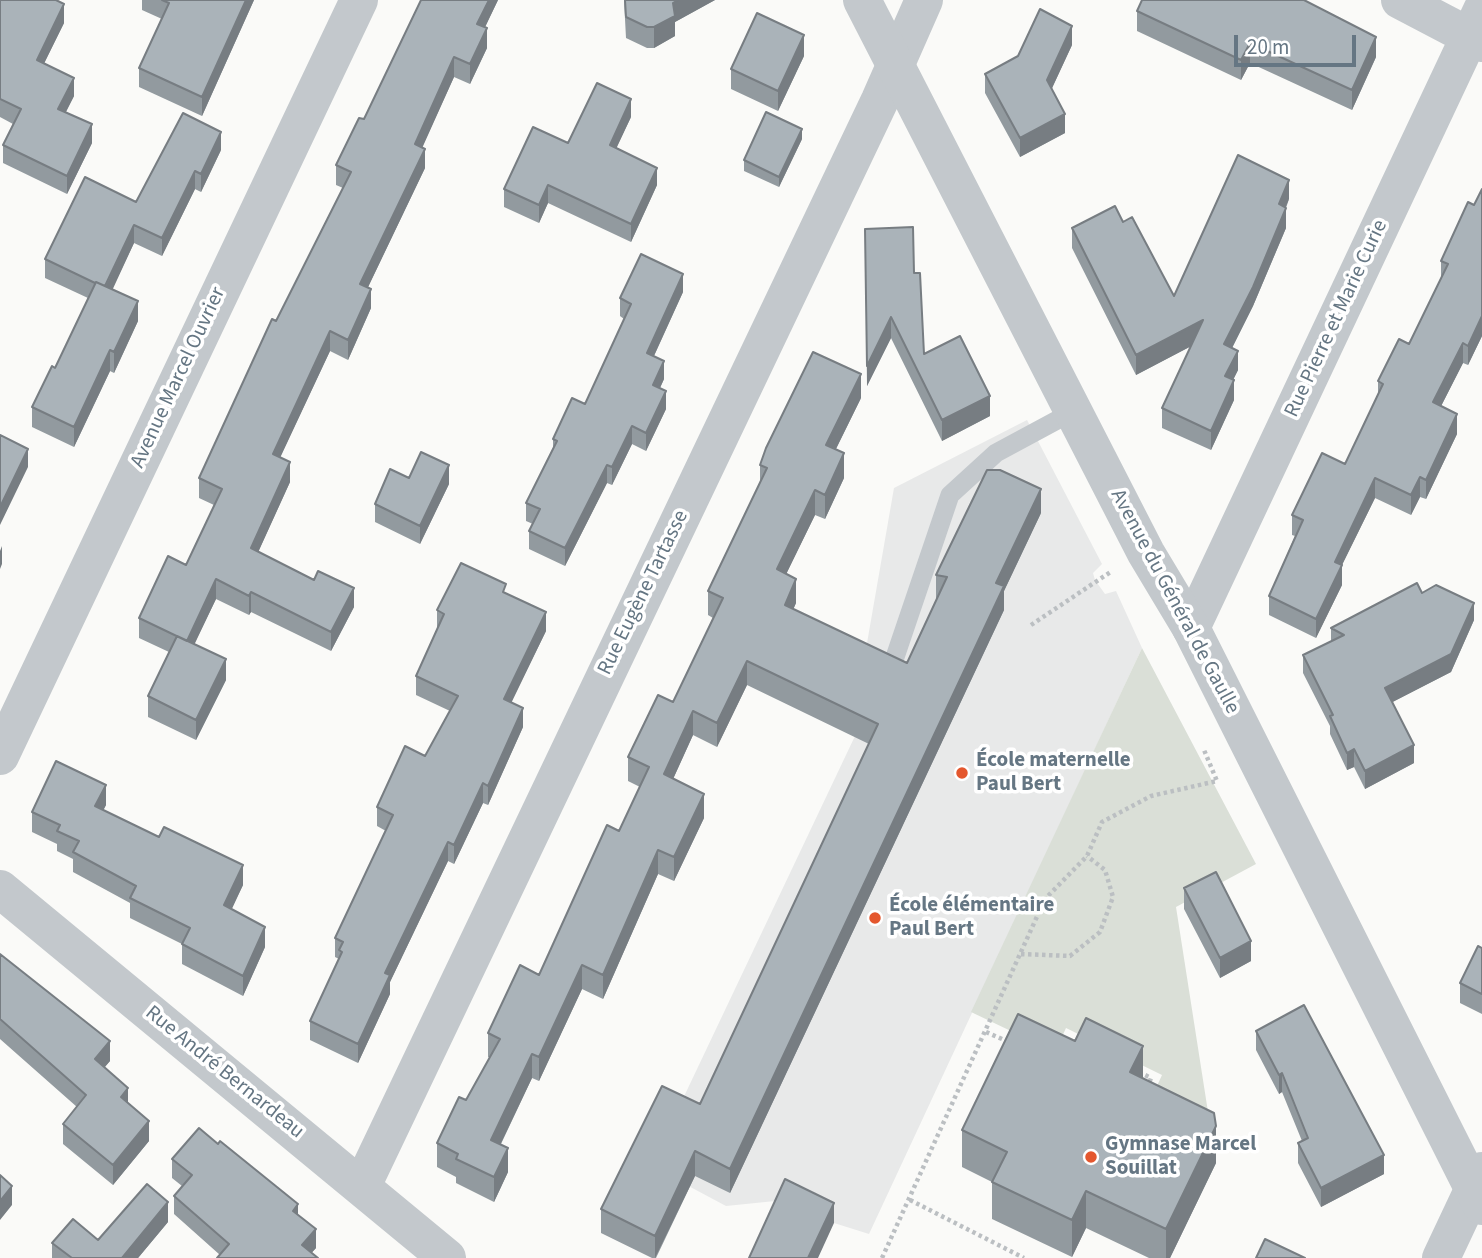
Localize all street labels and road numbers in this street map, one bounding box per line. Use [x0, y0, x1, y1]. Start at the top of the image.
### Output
street label: Rue Pierre et Marie Curie [1280, 216, 1394, 422]
street label: Avenue Marcel Ouvrier [126, 284, 232, 472]
street label: Avenue du Général de Gaulle [1104, 485, 1244, 719]
street label: Rue Eugène Tartasse [593, 507, 695, 679]
street label: Rue André Bernardeau [139, 1001, 309, 1145]

